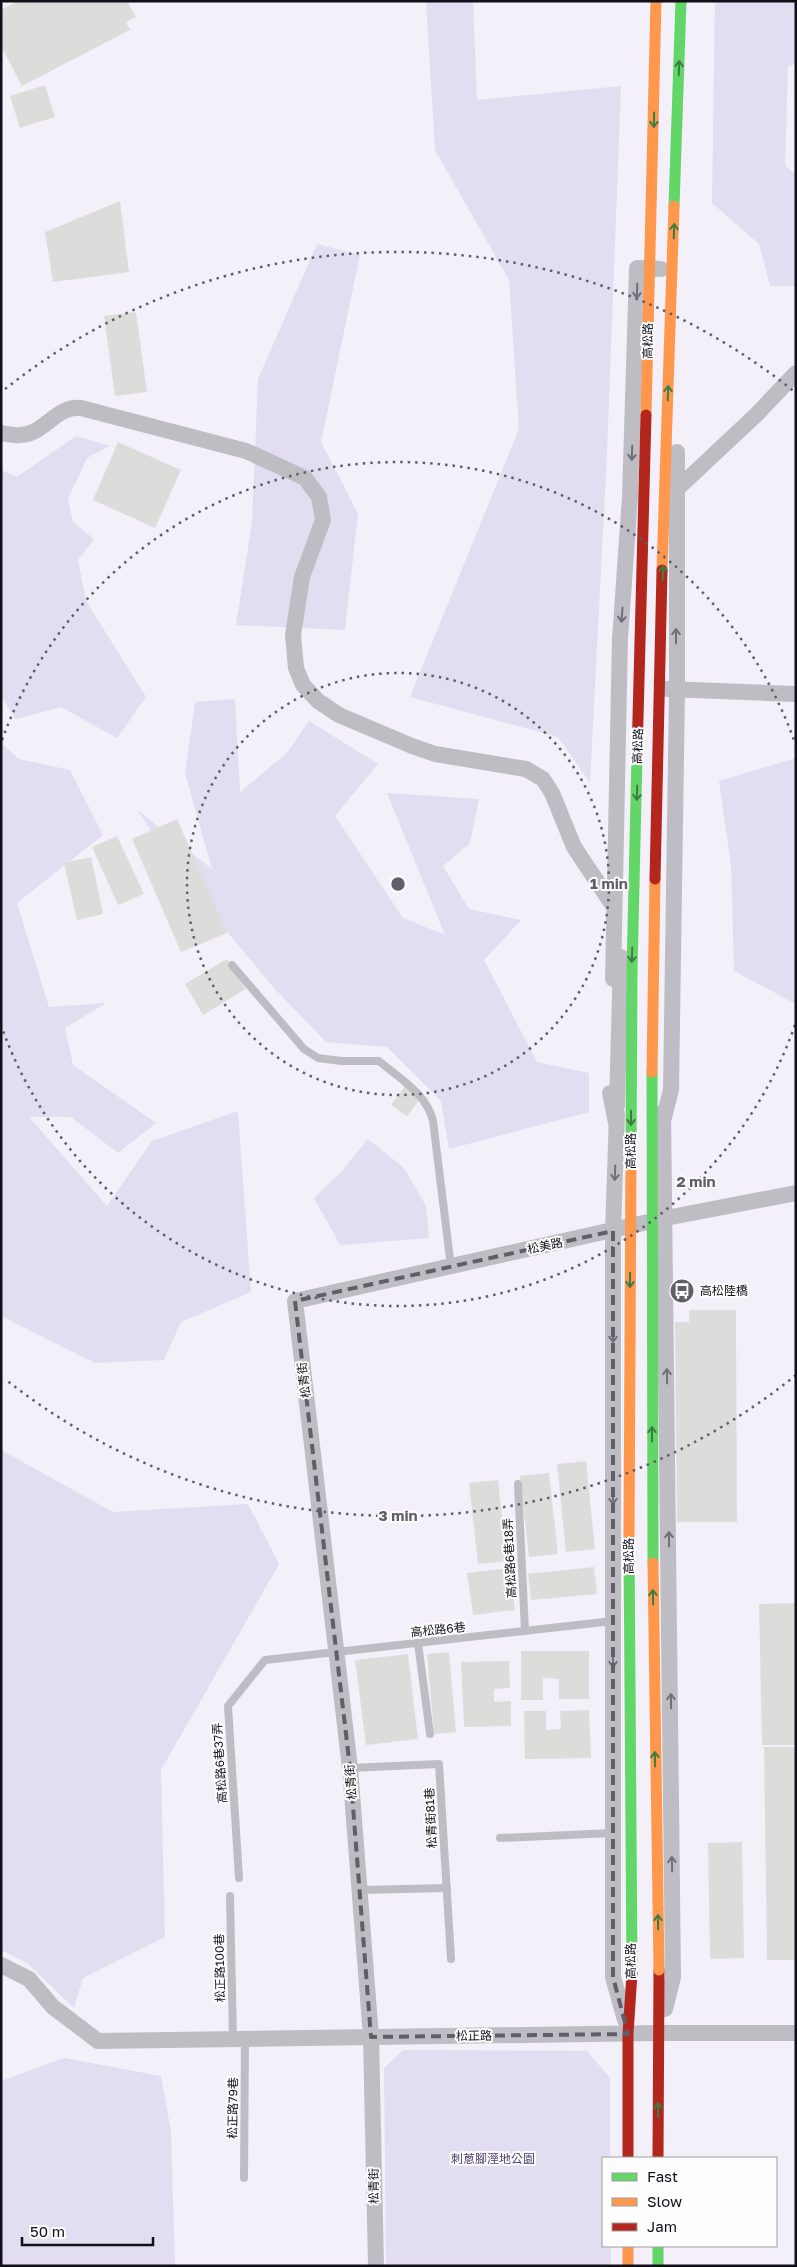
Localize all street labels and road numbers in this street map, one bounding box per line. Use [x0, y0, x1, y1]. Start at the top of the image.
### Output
street label: 高松路 [640, 323, 655, 359]
street label: 高松路 [629, 728, 646, 764]
street label: 高松路 [623, 1133, 638, 1169]
street label: 松美路 [526, 1234, 564, 1257]
street label: 松青街 [294, 1361, 313, 1399]
street label: 高松路6巷18弄 [500, 1517, 519, 1599]
street label: 高松路 [621, 1538, 636, 1574]
street label: 高松路6巷 [410, 1619, 466, 1640]
street label: 高松路6巷37弄 [209, 1722, 230, 1804]
street label: 松青街 [341, 1763, 360, 1801]
street label: 松青街81巷 [421, 1787, 440, 1849]
street label: 松正路100巷 [211, 1934, 228, 2002]
street label: 高松路 [623, 1943, 638, 1979]
street label: 松正路 [456, 2028, 492, 2043]
street label: 松正路79巷 [224, 2077, 241, 2139]
street label: 松青街 [366, 2168, 381, 2204]

